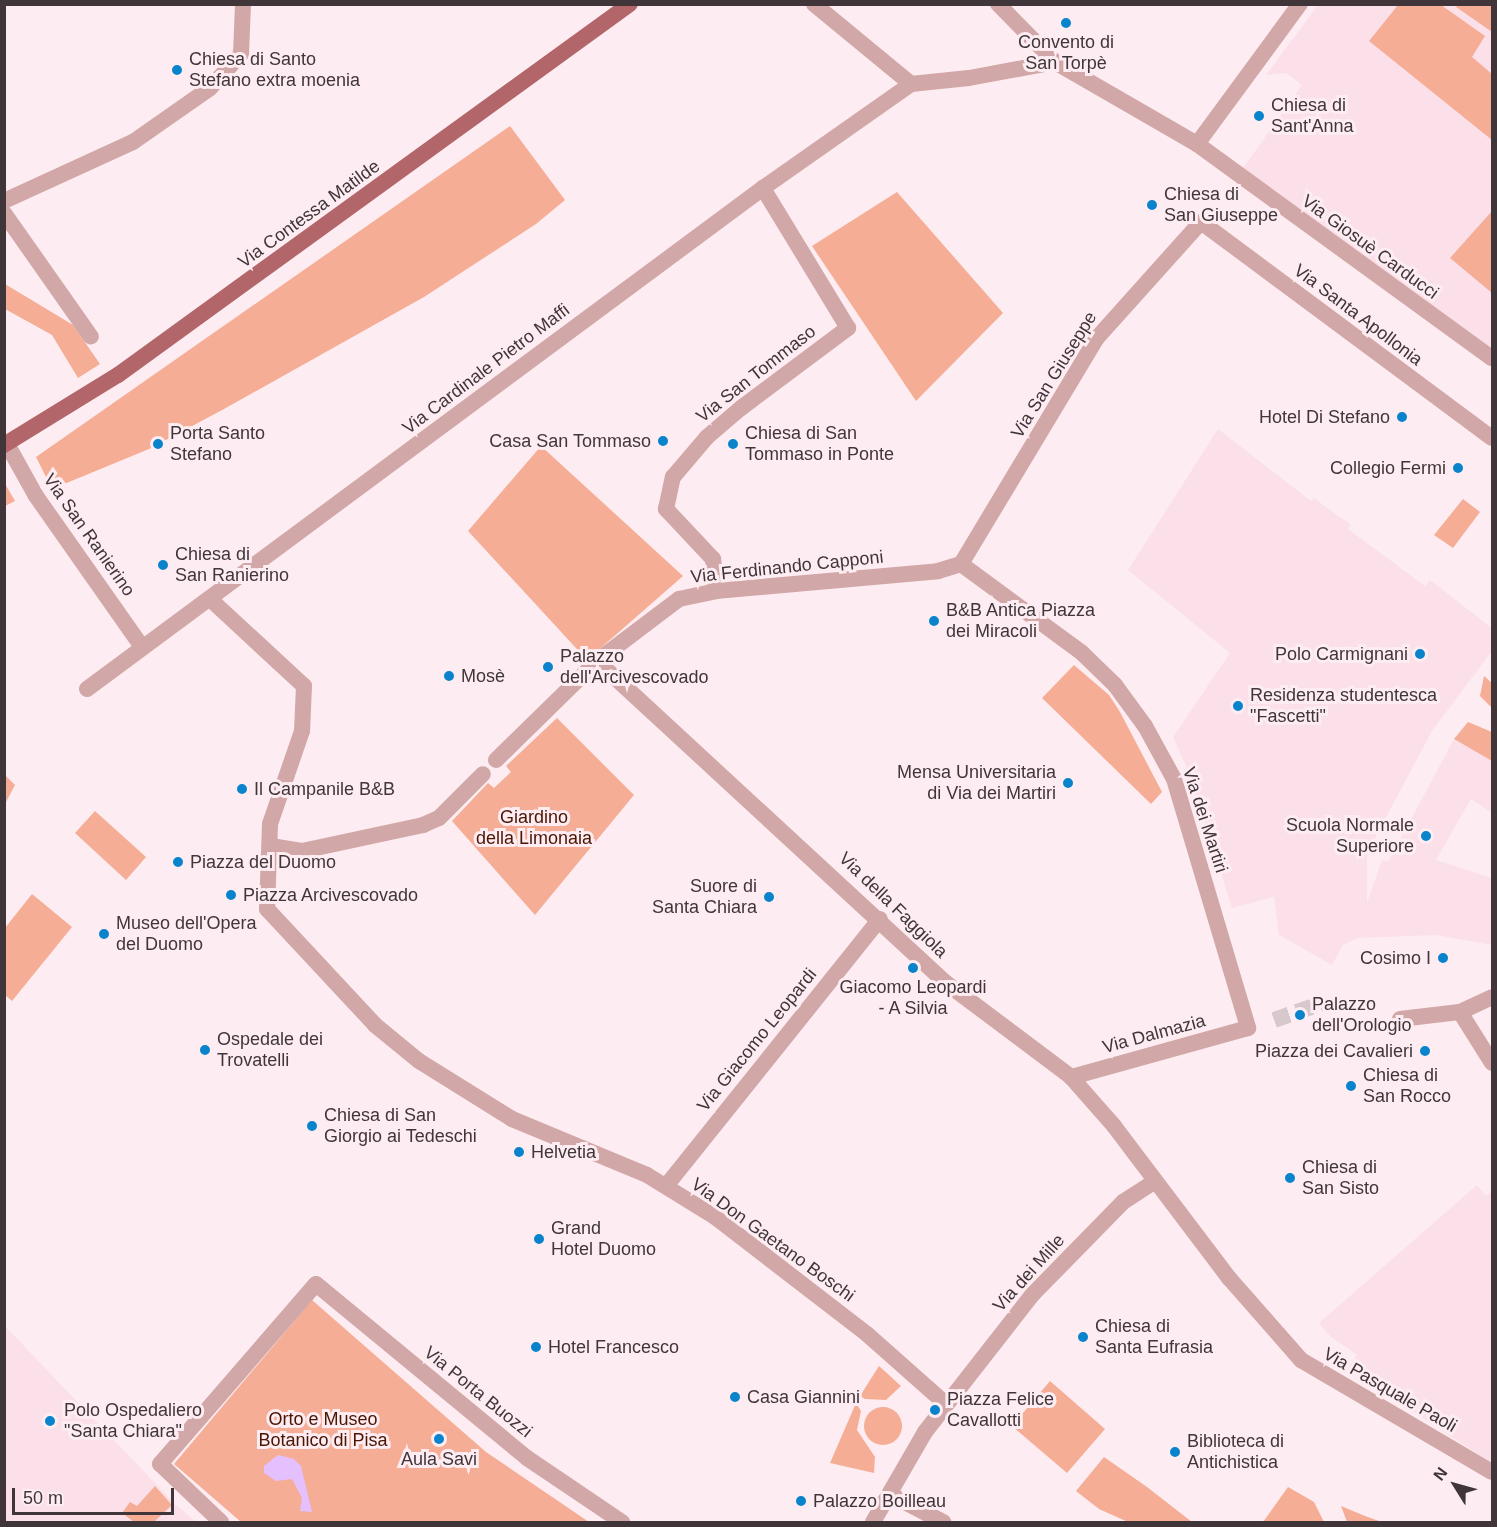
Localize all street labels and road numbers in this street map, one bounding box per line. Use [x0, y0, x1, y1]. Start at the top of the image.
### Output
street label: Via Contessa Matilde [234, 155, 384, 273]
street label: Via Giosuè Carducci [1297, 190, 1443, 304]
street label: Via Santa Apollonia [1289, 259, 1427, 371]
street label: Via Cardinale Pietro Maffi [398, 299, 574, 439]
street label: Via San Giuseppe [1006, 308, 1102, 442]
street label: Via San Tommaso [692, 321, 820, 427]
street label: Via San Ranierino [39, 470, 139, 600]
street label: Via Ferdinando Capponi [689, 546, 885, 588]
street label: Via dei Martiri [1178, 764, 1232, 876]
street label: Via della Faggiola [834, 848, 952, 962]
street label: Via Giacomo Leopardi [693, 964, 821, 1116]
street label: Via Dalmazia [1100, 1010, 1208, 1058]
street label: Via Don Gaetano Boschi [687, 1173, 859, 1307]
street label: Via dei Mille [989, 1230, 1069, 1316]
street label: Via Porta Buozzi [420, 1342, 536, 1442]
street label: Via Pasquale Paoli [1319, 1343, 1461, 1437]

